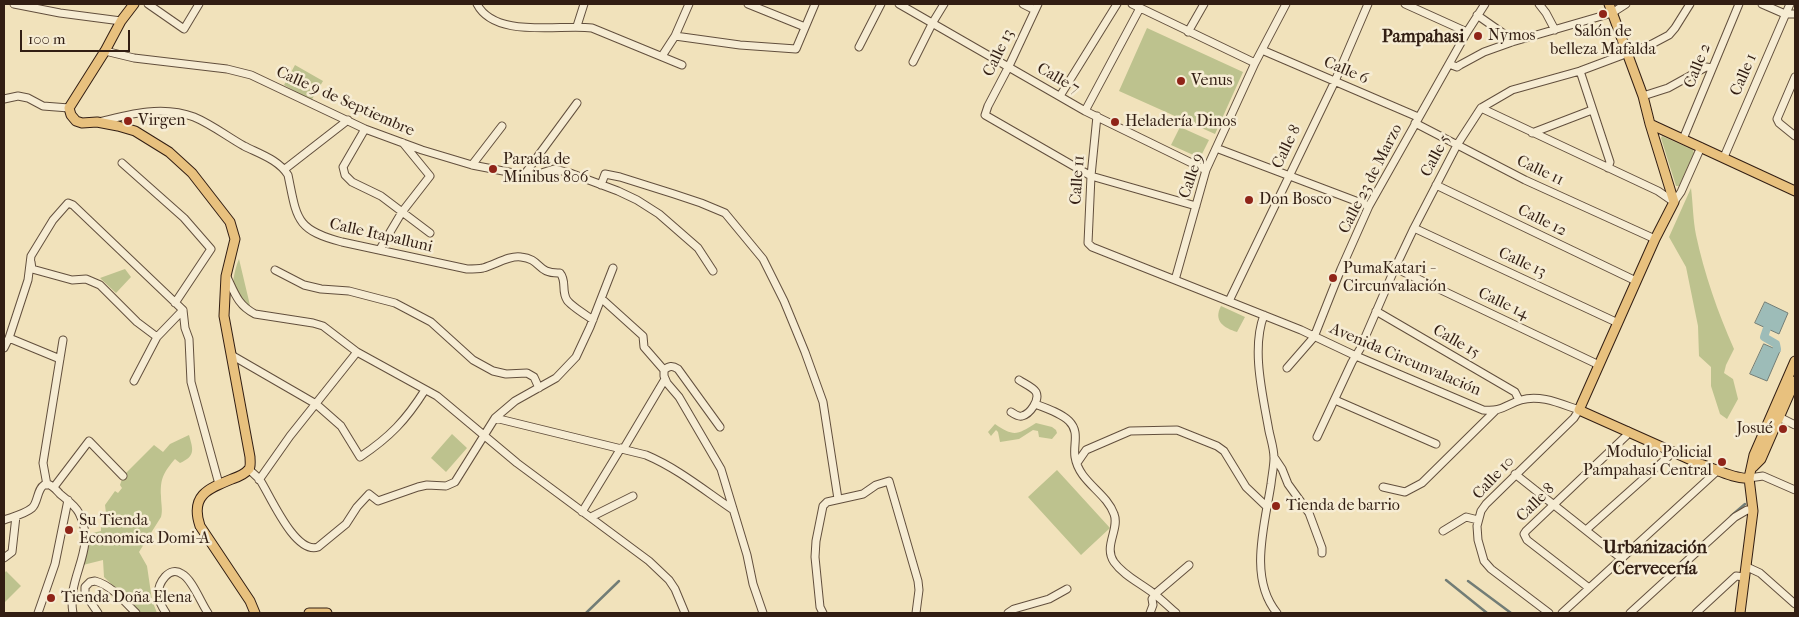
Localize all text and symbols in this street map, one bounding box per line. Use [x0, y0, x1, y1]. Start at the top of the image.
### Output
marker: Salón de belleza Mafalda [1597, 8, 1609, 20]
scale bar [22, 20, 132, 52]
place label: Salón de belleza Mafalda [1550, 22, 1656, 60]
street label: Calle 13 [979, 26, 1019, 80]
place label: Nymos [1488, 26, 1536, 46]
district label: Pampahasi [1382, 27, 1464, 49]
text: 100 m [28, 30, 66, 48]
marker: Nymos [1472, 30, 1484, 42]
street label: Calle 2 [1680, 41, 1716, 91]
street label: Calle 1 [1727, 51, 1761, 99]
street label: Calle 6 [1321, 53, 1371, 89]
street label: Calle 7 [1033, 59, 1083, 99]
street label: Calle 9 de Septiembre [273, 63, 417, 141]
place label: Venus [1191, 71, 1232, 91]
marker: Venus [1175, 75, 1187, 87]
place label: Virgen [138, 111, 186, 131]
place label: Heladería Dinos [1125, 112, 1236, 132]
marker: Virgen [122, 115, 134, 127]
marker: Heladería Dinos [1109, 116, 1121, 128]
street label: Calle 23 de Marzo [1335, 121, 1407, 237]
street label: Calle 8 [1268, 122, 1306, 172]
street label: Calle 5 [1417, 132, 1455, 180]
place label: Parada de Minibus 806 [503, 150, 588, 188]
street label: Calle 9 [1175, 151, 1209, 201]
street label: Calle 11 [1513, 152, 1567, 190]
street label: Calle 11 [1067, 155, 1089, 205]
marker: Parada de Minibus 806 [487, 163, 499, 175]
place label: Don Bosco [1259, 190, 1332, 210]
marker: Don Bosco [1243, 194, 1255, 206]
street label: Calle 12 [1514, 201, 1570, 241]
street label: Calle Itapalluni [328, 215, 434, 257]
street label: Calle 13 [1495, 244, 1549, 282]
place label: PumaKatari - Circunvalación [1343, 259, 1446, 297]
marker: PumaKatari - Circunvalación [1327, 272, 1339, 284]
street label: Calle 14 [1475, 284, 1531, 324]
street label: Avenida Circunvalación [1327, 319, 1483, 401]
street label: Calle 15 [1429, 321, 1483, 363]
place label: Josué [1736, 419, 1773, 439]
marker: Josué [1777, 423, 1789, 435]
place label: Modulo Policial Pampahasi Central [1583, 443, 1712, 481]
street label: Calle 10 [1469, 452, 1519, 504]
marker: Modulo Policial Pampahasi Central [1716, 456, 1728, 468]
street label: Calle 8 [1513, 480, 1559, 526]
place label: Tienda de barrio [1286, 496, 1400, 516]
marker: Tienda de barrio [1270, 500, 1282, 512]
place label: Su Tienda Economica Domi-A [79, 511, 210, 549]
marker: Su Tienda Economica Domi-A [63, 524, 75, 536]
district label: Urbanización Cervecería [1603, 538, 1707, 580]
place label: Tienda Doña Elena [61, 588, 192, 608]
marker: Tienda Doña Elena [45, 592, 57, 604]

